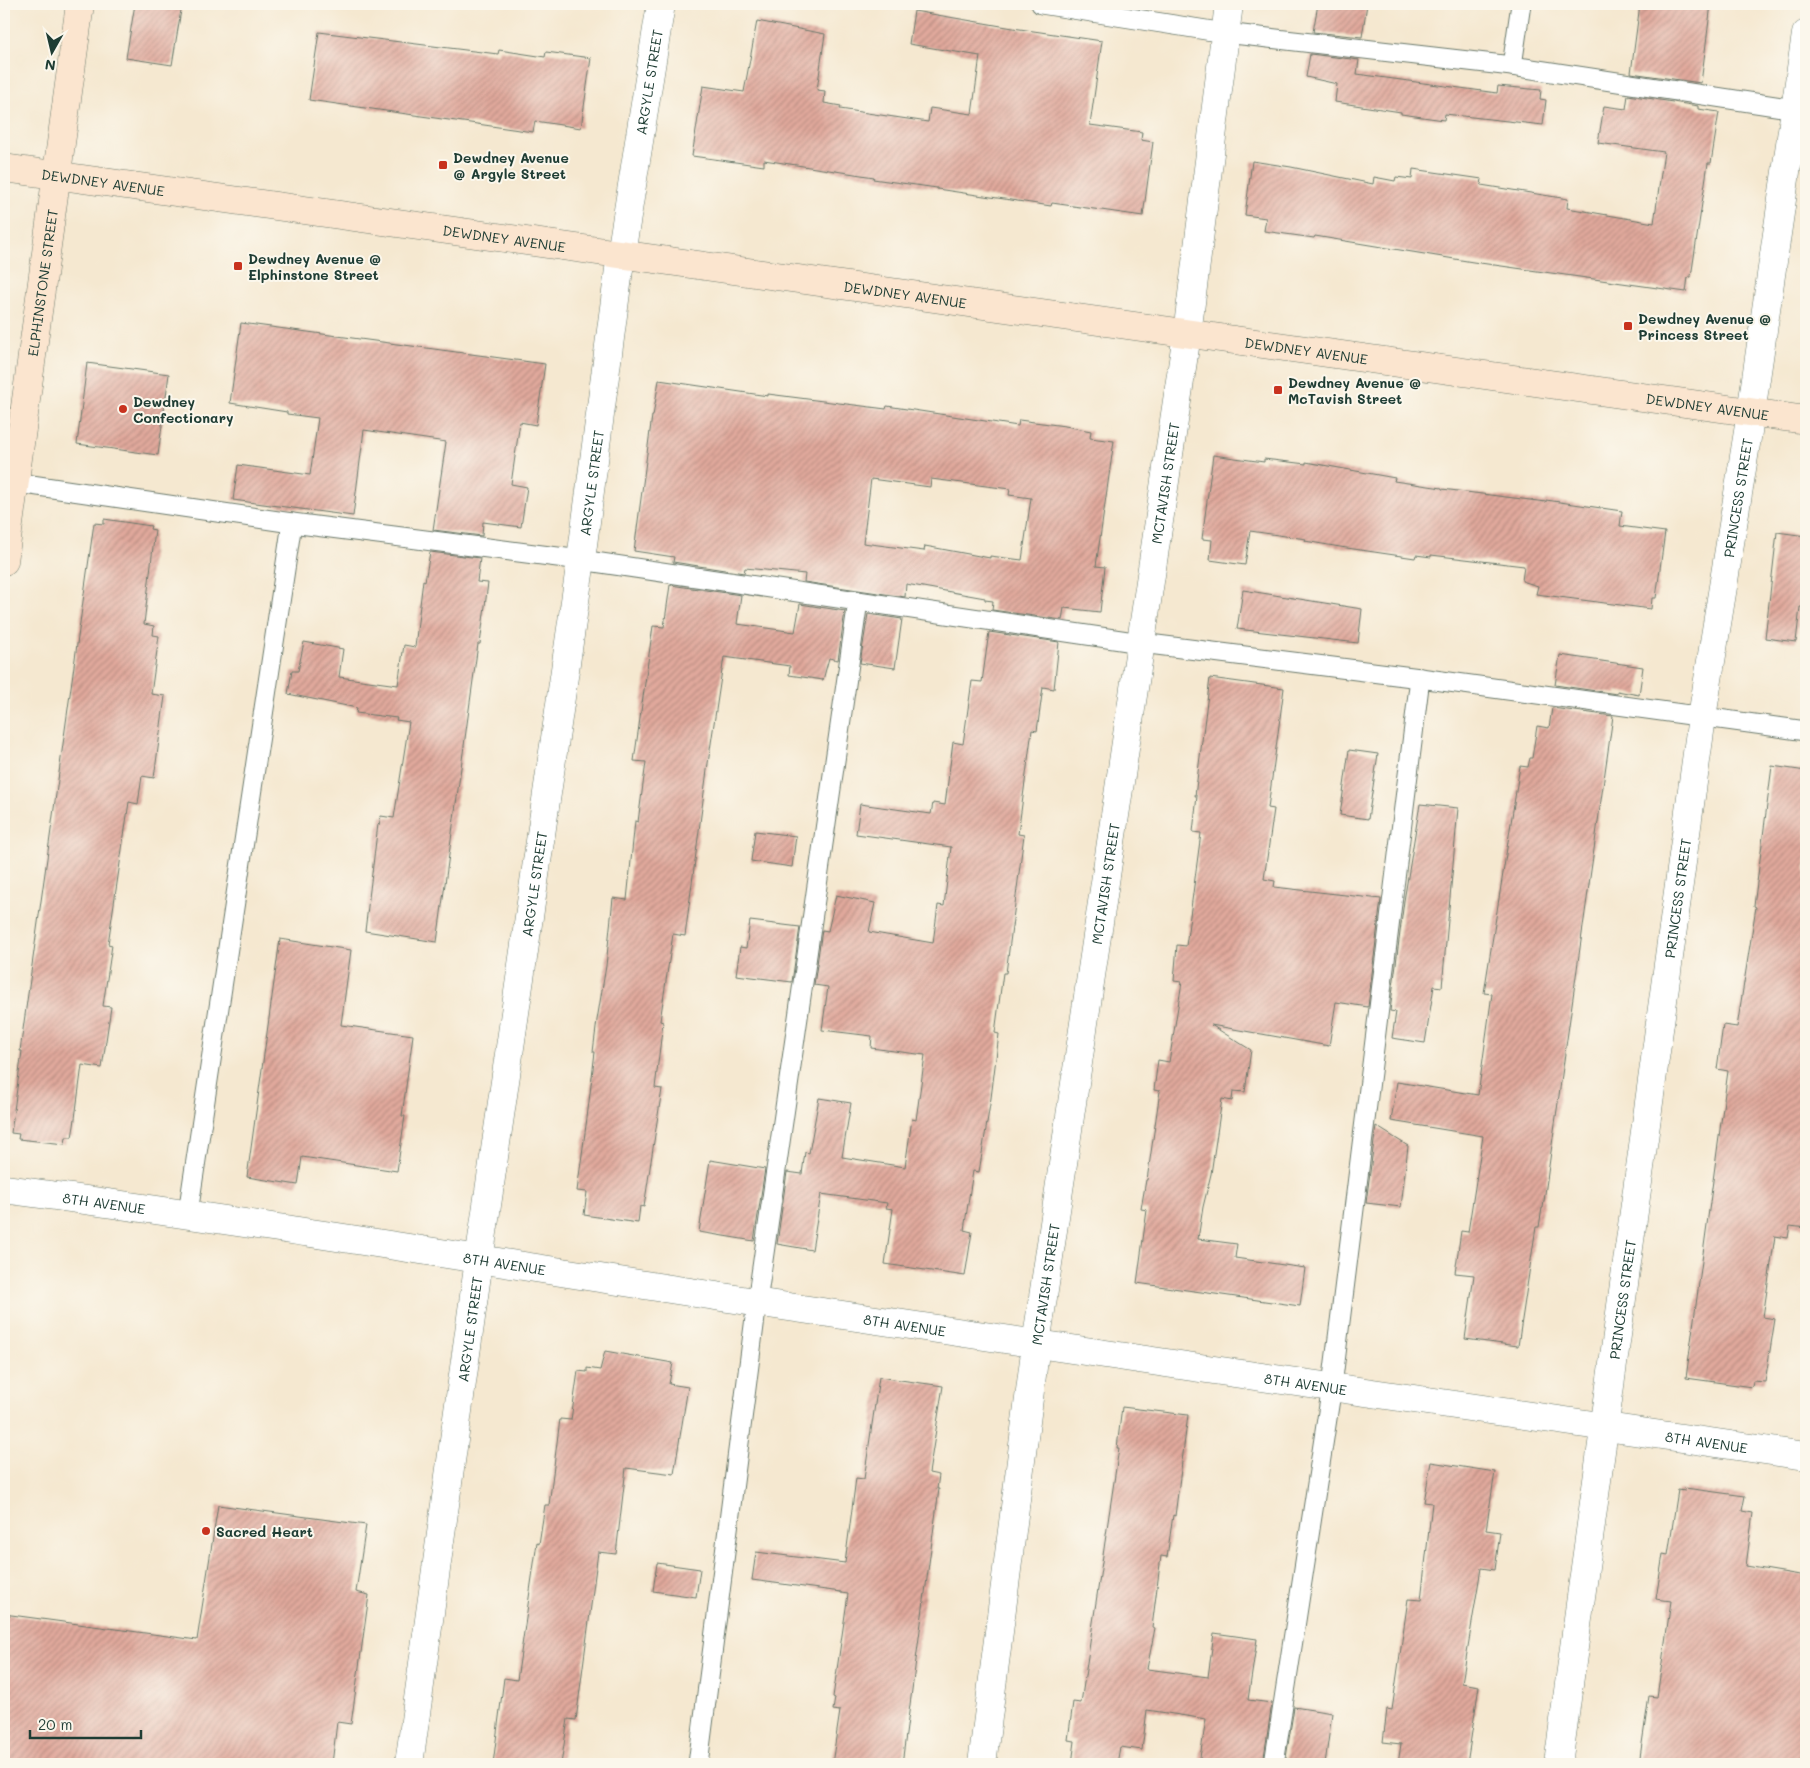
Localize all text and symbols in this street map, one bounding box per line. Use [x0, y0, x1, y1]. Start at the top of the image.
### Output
north arrow [28, 28, 78, 78]
street label: ARGYLE STREET [631, 28, 666, 136]
text: N [44, 55, 57, 76]
place label: Dewdney Avenue @ Argyle Street [453, 148, 569, 183]
marker: Dewdney Avenue @ Argyle Street [437, 159, 449, 171]
street label: DEWDNEY AVENUE [40, 164, 166, 200]
street label: ELPHINSTONE STREET [23, 207, 61, 358]
street label: DEWDNEY AVENUE [441, 220, 567, 256]
place label: Dewdney Avenue @ Elphinstone Street [248, 249, 381, 284]
marker: Dewdney Avenue @ Elphinstone Street [232, 260, 244, 272]
street label: DEWDNEY AVENUE [843, 276, 968, 312]
place label: Dewdney Avenue @ Princess Street [1638, 309, 1771, 344]
marker: Dewdney Avenue @ Princess Street [1622, 320, 1634, 332]
street label: DEWDNEY AVENUE [1244, 332, 1369, 368]
place label: Dewdney Avenue @ McTavish Street [1288, 373, 1421, 408]
marker: Dewdney Avenue @ McTavish Street [1272, 384, 1284, 396]
street label: DEWDNEY AVENUE [1645, 388, 1770, 424]
place label: Dewdney Confectionary [133, 392, 234, 427]
marker: Dewdney Confectionary [117, 403, 129, 415]
street label: MCTAVISH STREET [1146, 421, 1183, 545]
street label: ARGYLE STREET [575, 429, 607, 537]
street label: PRINCESS STREET [1718, 436, 1756, 559]
street label: MCTAVISH STREET [1086, 821, 1123, 946]
street label: ARGYLE STREET [517, 829, 551, 938]
street label: PRINCESS STREET [1659, 837, 1695, 959]
street label: 8TH AVENUE [62, 1187, 147, 1218]
street label: MCTAVISH STREET [1026, 1222, 1063, 1346]
street label: PRINCESS STREET [1604, 1238, 1640, 1361]
street label: 8TH AVENUE [462, 1247, 547, 1279]
street label: ARGYLE STREET [453, 1275, 486, 1383]
street label: 8TH AVENUE [862, 1309, 947, 1340]
street label: 8TH AVENUE [1263, 1368, 1348, 1399]
street label: 8TH AVENUE [1664, 1426, 1749, 1457]
place label: Sacred Heart [216, 1522, 313, 1541]
marker: Sacred Heart [200, 1525, 212, 1537]
scale bar [30, 1708, 141, 1740]
text: 20 m [38, 1714, 72, 1734]

